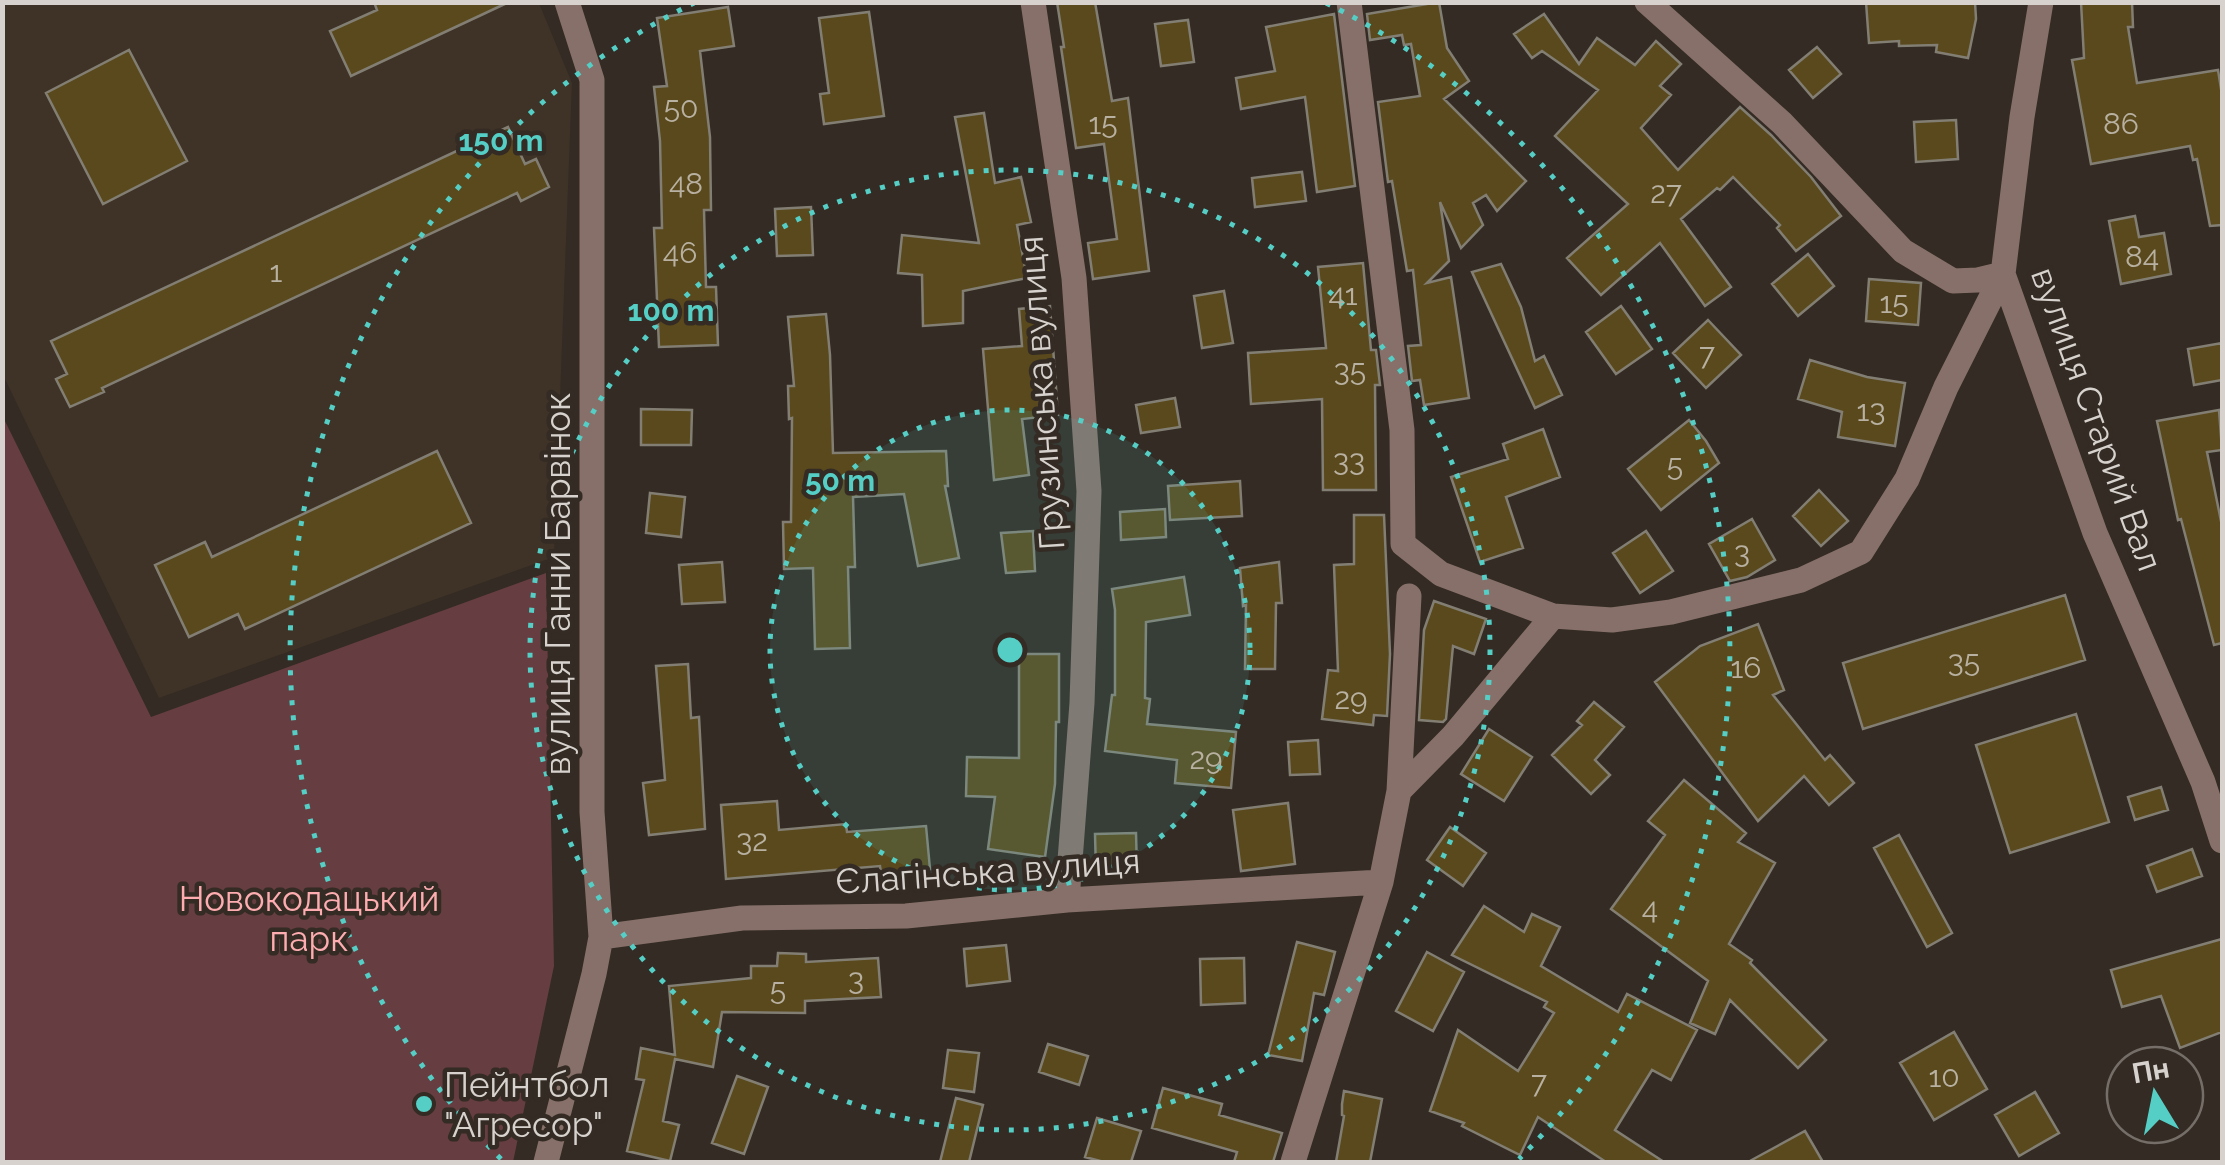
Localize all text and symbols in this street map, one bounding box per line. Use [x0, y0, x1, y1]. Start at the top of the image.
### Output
house number: 50 [664, 90, 698, 125]
house number: 15 [1088, 106, 1118, 141]
house number: 86 [2103, 106, 2139, 141]
text: 150 m [459, 123, 544, 158]
house number: 48 [669, 166, 703, 201]
house number: 27 [1650, 175, 1682, 210]
house number: 46 [663, 235, 697, 270]
street label: Грузинська вулиця [1010, 235, 1072, 551]
house number: 84 [2125, 239, 2159, 274]
house number: 1 [270, 254, 283, 289]
street label: вулиця Старий Вал [2023, 262, 2171, 576]
house number: 41 [1328, 277, 1358, 312]
house number: 15 [1879, 285, 1909, 320]
text: 100 m [628, 293, 714, 328]
house number: 7 [1699, 337, 1715, 372]
house number: 35 [1334, 353, 1366, 388]
street label: вулиця Ганни Барвінок [537, 393, 578, 775]
house number: 13 [1857, 393, 1885, 428]
house number: 33 [1333, 443, 1365, 478]
house number: 5 [1667, 448, 1683, 483]
text: 50 m [805, 463, 875, 498]
house number: 3 [1734, 535, 1750, 570]
centre of rings [992, 632, 1028, 668]
house number: 35 [1948, 644, 1980, 679]
house number: 16 [1731, 650, 1761, 685]
house number: 29 [1334, 681, 1368, 716]
house number: 29 [1189, 741, 1223, 776]
house number: 32 [736, 823, 768, 858]
street label: Єлагінська вулиця [834, 840, 1142, 902]
park label: Новокодацький парк [179, 878, 439, 959]
house number: 4 [1642, 891, 1658, 926]
house number: 3 [848, 962, 864, 997]
house number: 5 [770, 972, 786, 1007]
north arrow [2105, 1045, 2205, 1145]
text: Пн [2130, 1051, 2172, 1090]
house number: 10 [1928, 1059, 1960, 1094]
place label: Пейнтбол "Агресор" [444, 1064, 609, 1145]
house number: 7 [1531, 1065, 1547, 1100]
marker: Пейнтбол "Агресор" [413, 1093, 435, 1115]

